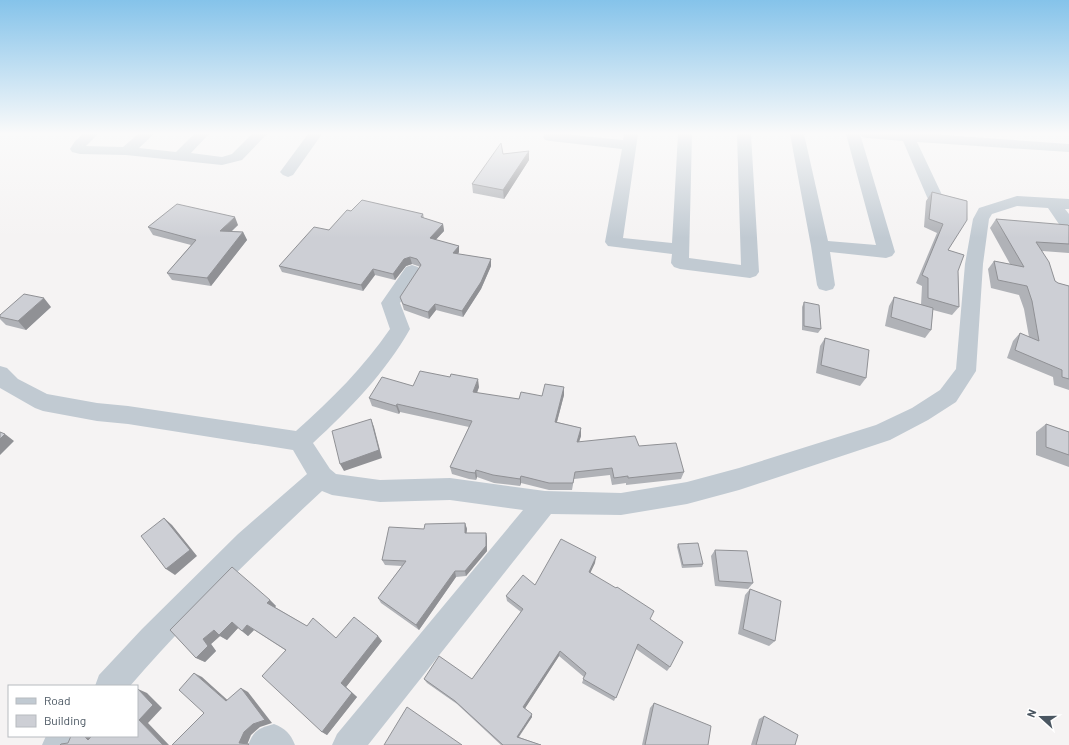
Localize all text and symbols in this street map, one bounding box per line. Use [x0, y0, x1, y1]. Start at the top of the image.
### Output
legend [8, 685, 138, 737]
text: Road [44, 693, 71, 707]
north arrow [1021, 697, 1061, 737]
text: N [1024, 707, 1039, 719]
text: Building [44, 713, 86, 727]

